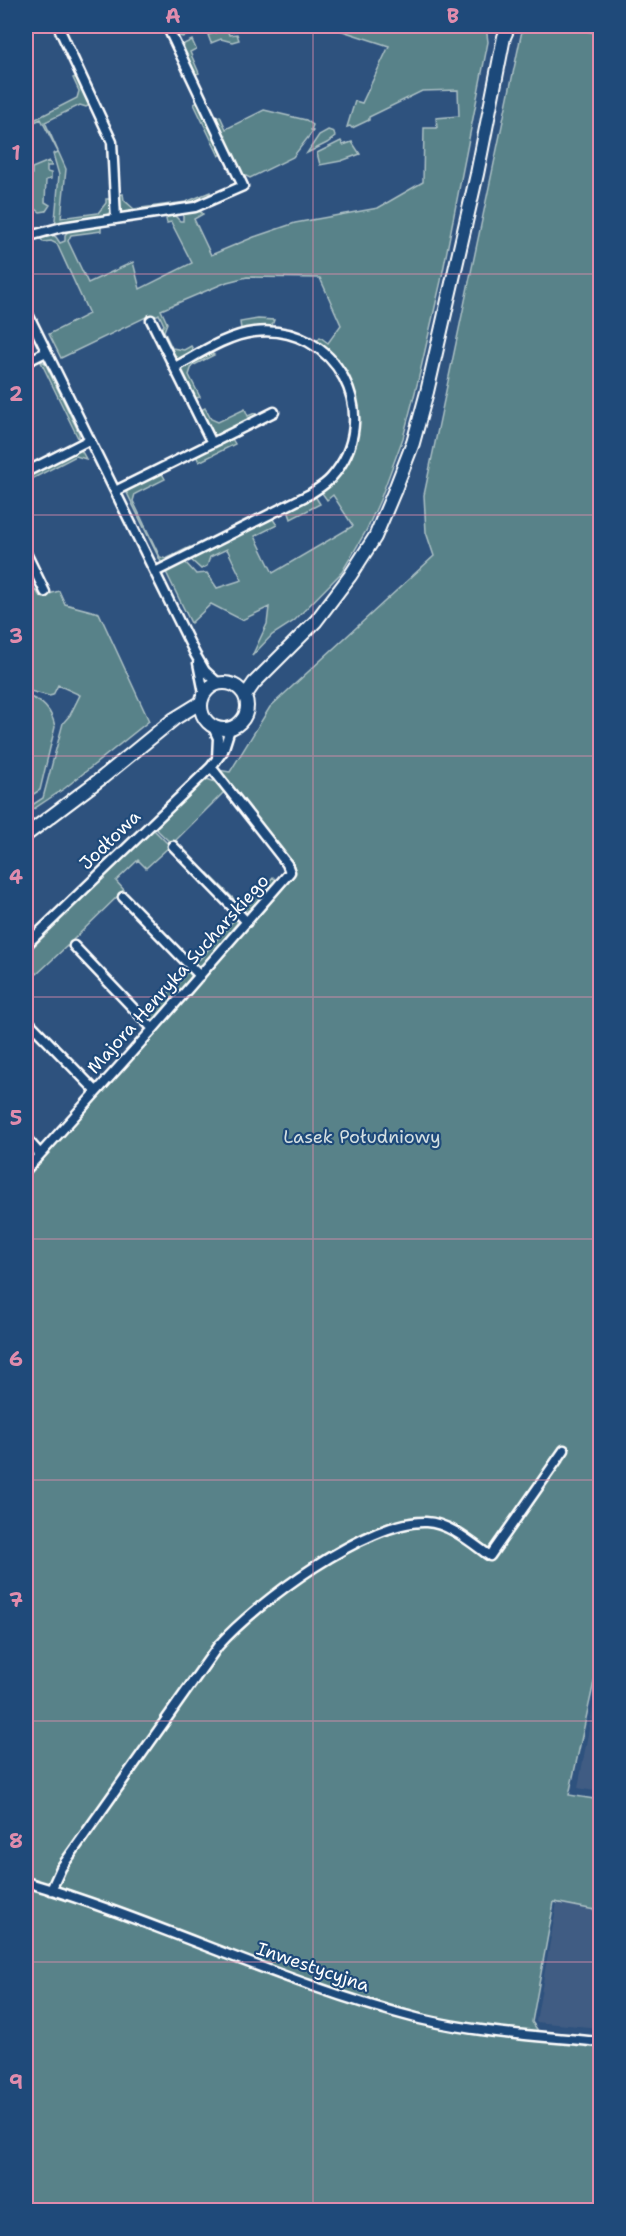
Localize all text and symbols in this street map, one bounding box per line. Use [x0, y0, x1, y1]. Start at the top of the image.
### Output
text: A [165, 3, 181, 29]
text: B [447, 3, 459, 29]
text: 1 [11, 140, 21, 166]
text: 2 [9, 381, 23, 407]
text: 3 [9, 623, 23, 649]
street label: Jodłowa [74, 805, 146, 875]
text: 4 [9, 864, 23, 890]
street label: Majora Henryka Sucharskiego [82, 869, 274, 1079]
text: 5 [10, 1105, 22, 1131]
park label: Lasek Południowy [283, 1125, 441, 1149]
text: 6 [9, 1346, 23, 1372]
text: 7 [9, 1587, 23, 1613]
text: 8 [9, 1828, 23, 1854]
street label: Inwestycyjna [253, 1936, 373, 1998]
text: 9 [9, 2069, 23, 2095]

